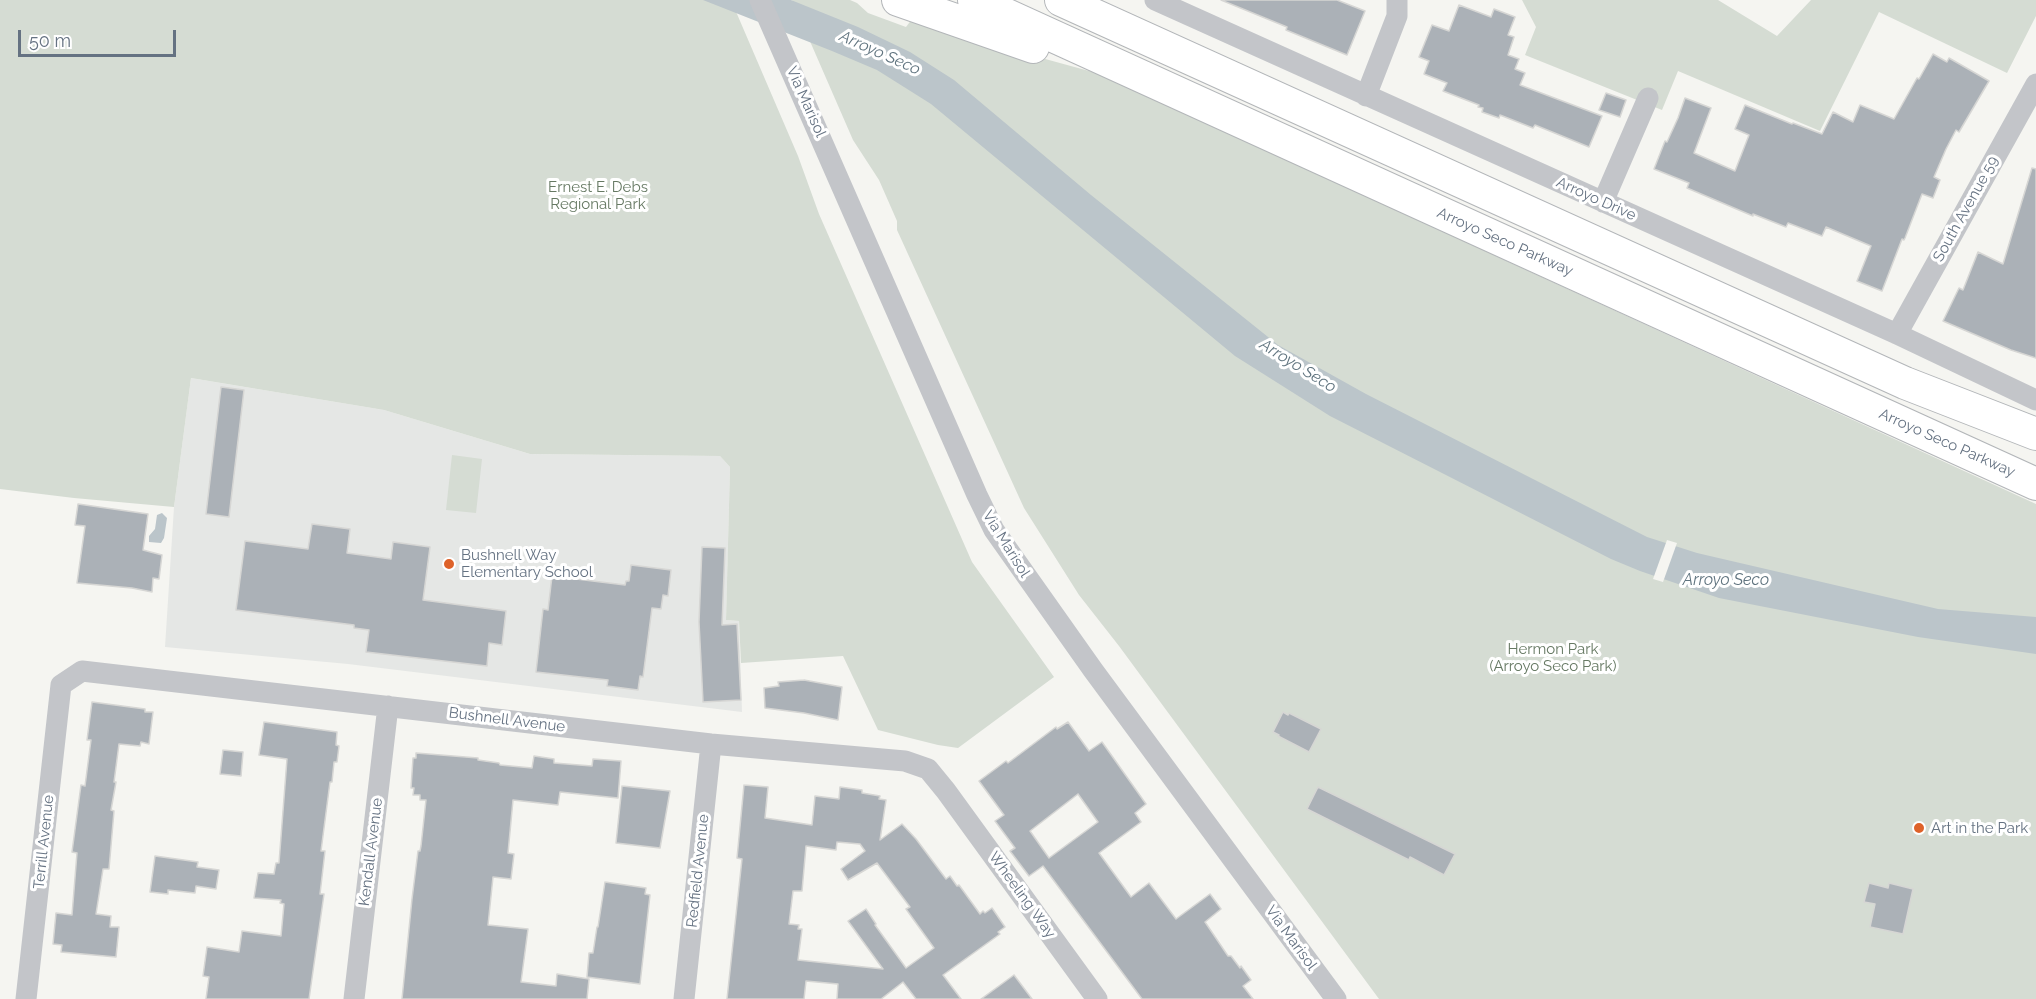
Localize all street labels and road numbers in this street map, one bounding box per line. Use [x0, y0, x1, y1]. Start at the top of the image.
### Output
street label: Via Marisol [782, 64, 830, 140]
street label: South Avenue 59 [1930, 153, 2002, 265]
street label: Arroyo Drive [1553, 173, 1639, 225]
street label: Arroyo Seco Parkway [1434, 204, 1576, 280]
street label: Arroyo Seco Parkway [1876, 405, 2018, 481]
street label: Via Marisol [978, 507, 1034, 581]
street label: Bushnell Avenue [448, 704, 566, 736]
street label: Terrill Avenue [30, 794, 58, 890]
street label: Kendall Avenue [355, 797, 387, 907]
street label: Redfield Avenue [683, 813, 713, 929]
street label: Wheeling Way [985, 848, 1059, 942]
street label: Via Marisol [1262, 902, 1320, 974]

